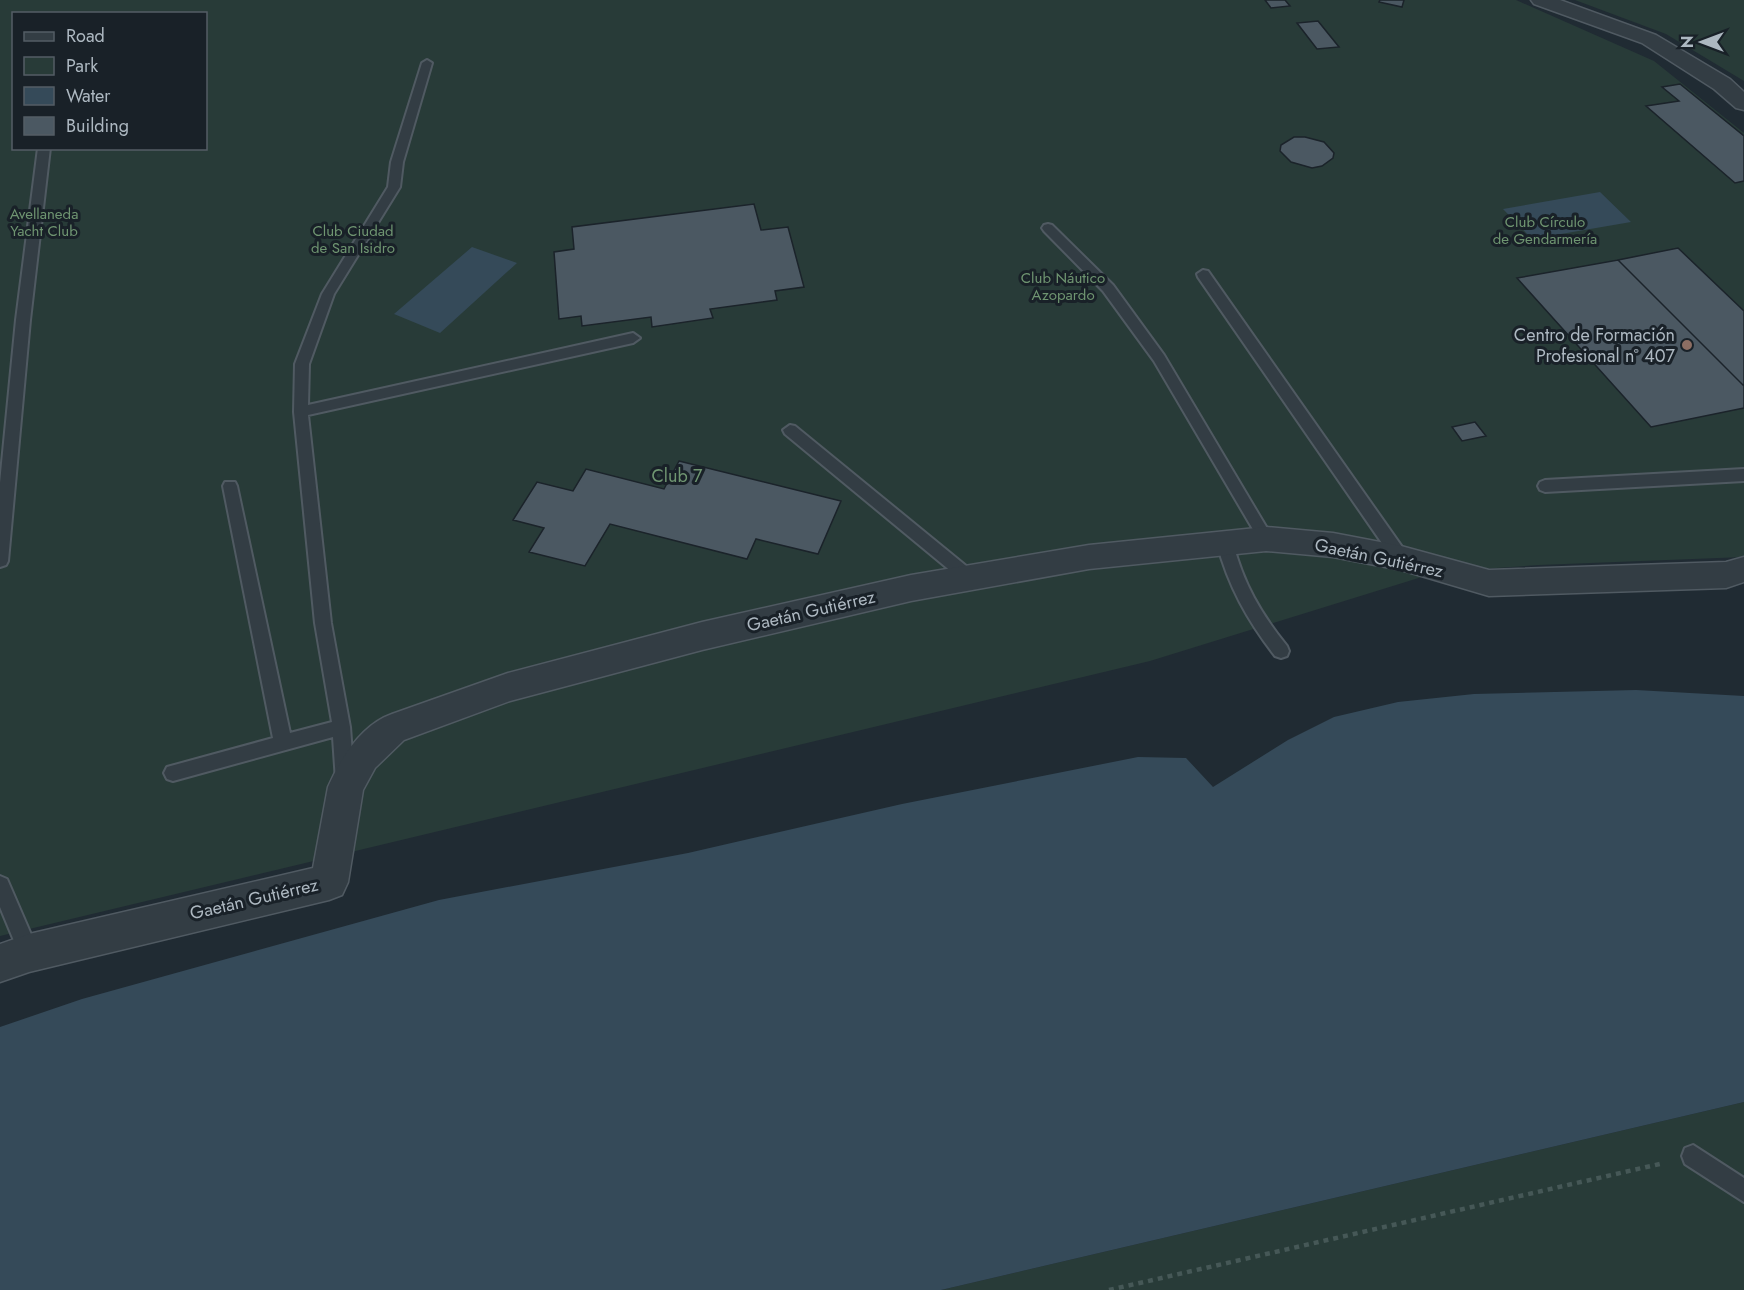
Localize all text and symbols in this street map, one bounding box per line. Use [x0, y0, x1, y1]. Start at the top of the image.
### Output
legend [12, 12, 207, 150]
north arrow [1672, 12, 1732, 72]
text: Road [66, 23, 105, 49]
text: N [1676, 36, 1699, 48]
text: Park [66, 53, 98, 79]
text: Water [66, 83, 111, 109]
text: Building [66, 113, 129, 139]
park label: Avellaneda Yacht Club [10, 203, 78, 242]
park label: Club Círculo de Gendarmería [1493, 211, 1597, 250]
park label: Club Ciudad de San Isidro [311, 220, 395, 259]
park label: Club Náutico Azopardo [1021, 267, 1105, 306]
place label: Centro de Formación Profesional nº 407 [1514, 322, 1676, 369]
marker: Centro de Formación Profesional nº 407 [1680, 338, 1694, 352]
park label: Club 7 [651, 463, 703, 489]
street label: Gaetán Gutiérrez [1312, 532, 1446, 584]
street label: Gaetán Gutiérrez [744, 583, 878, 638]
street label: Gaetán Gutiérrez [187, 871, 321, 926]

